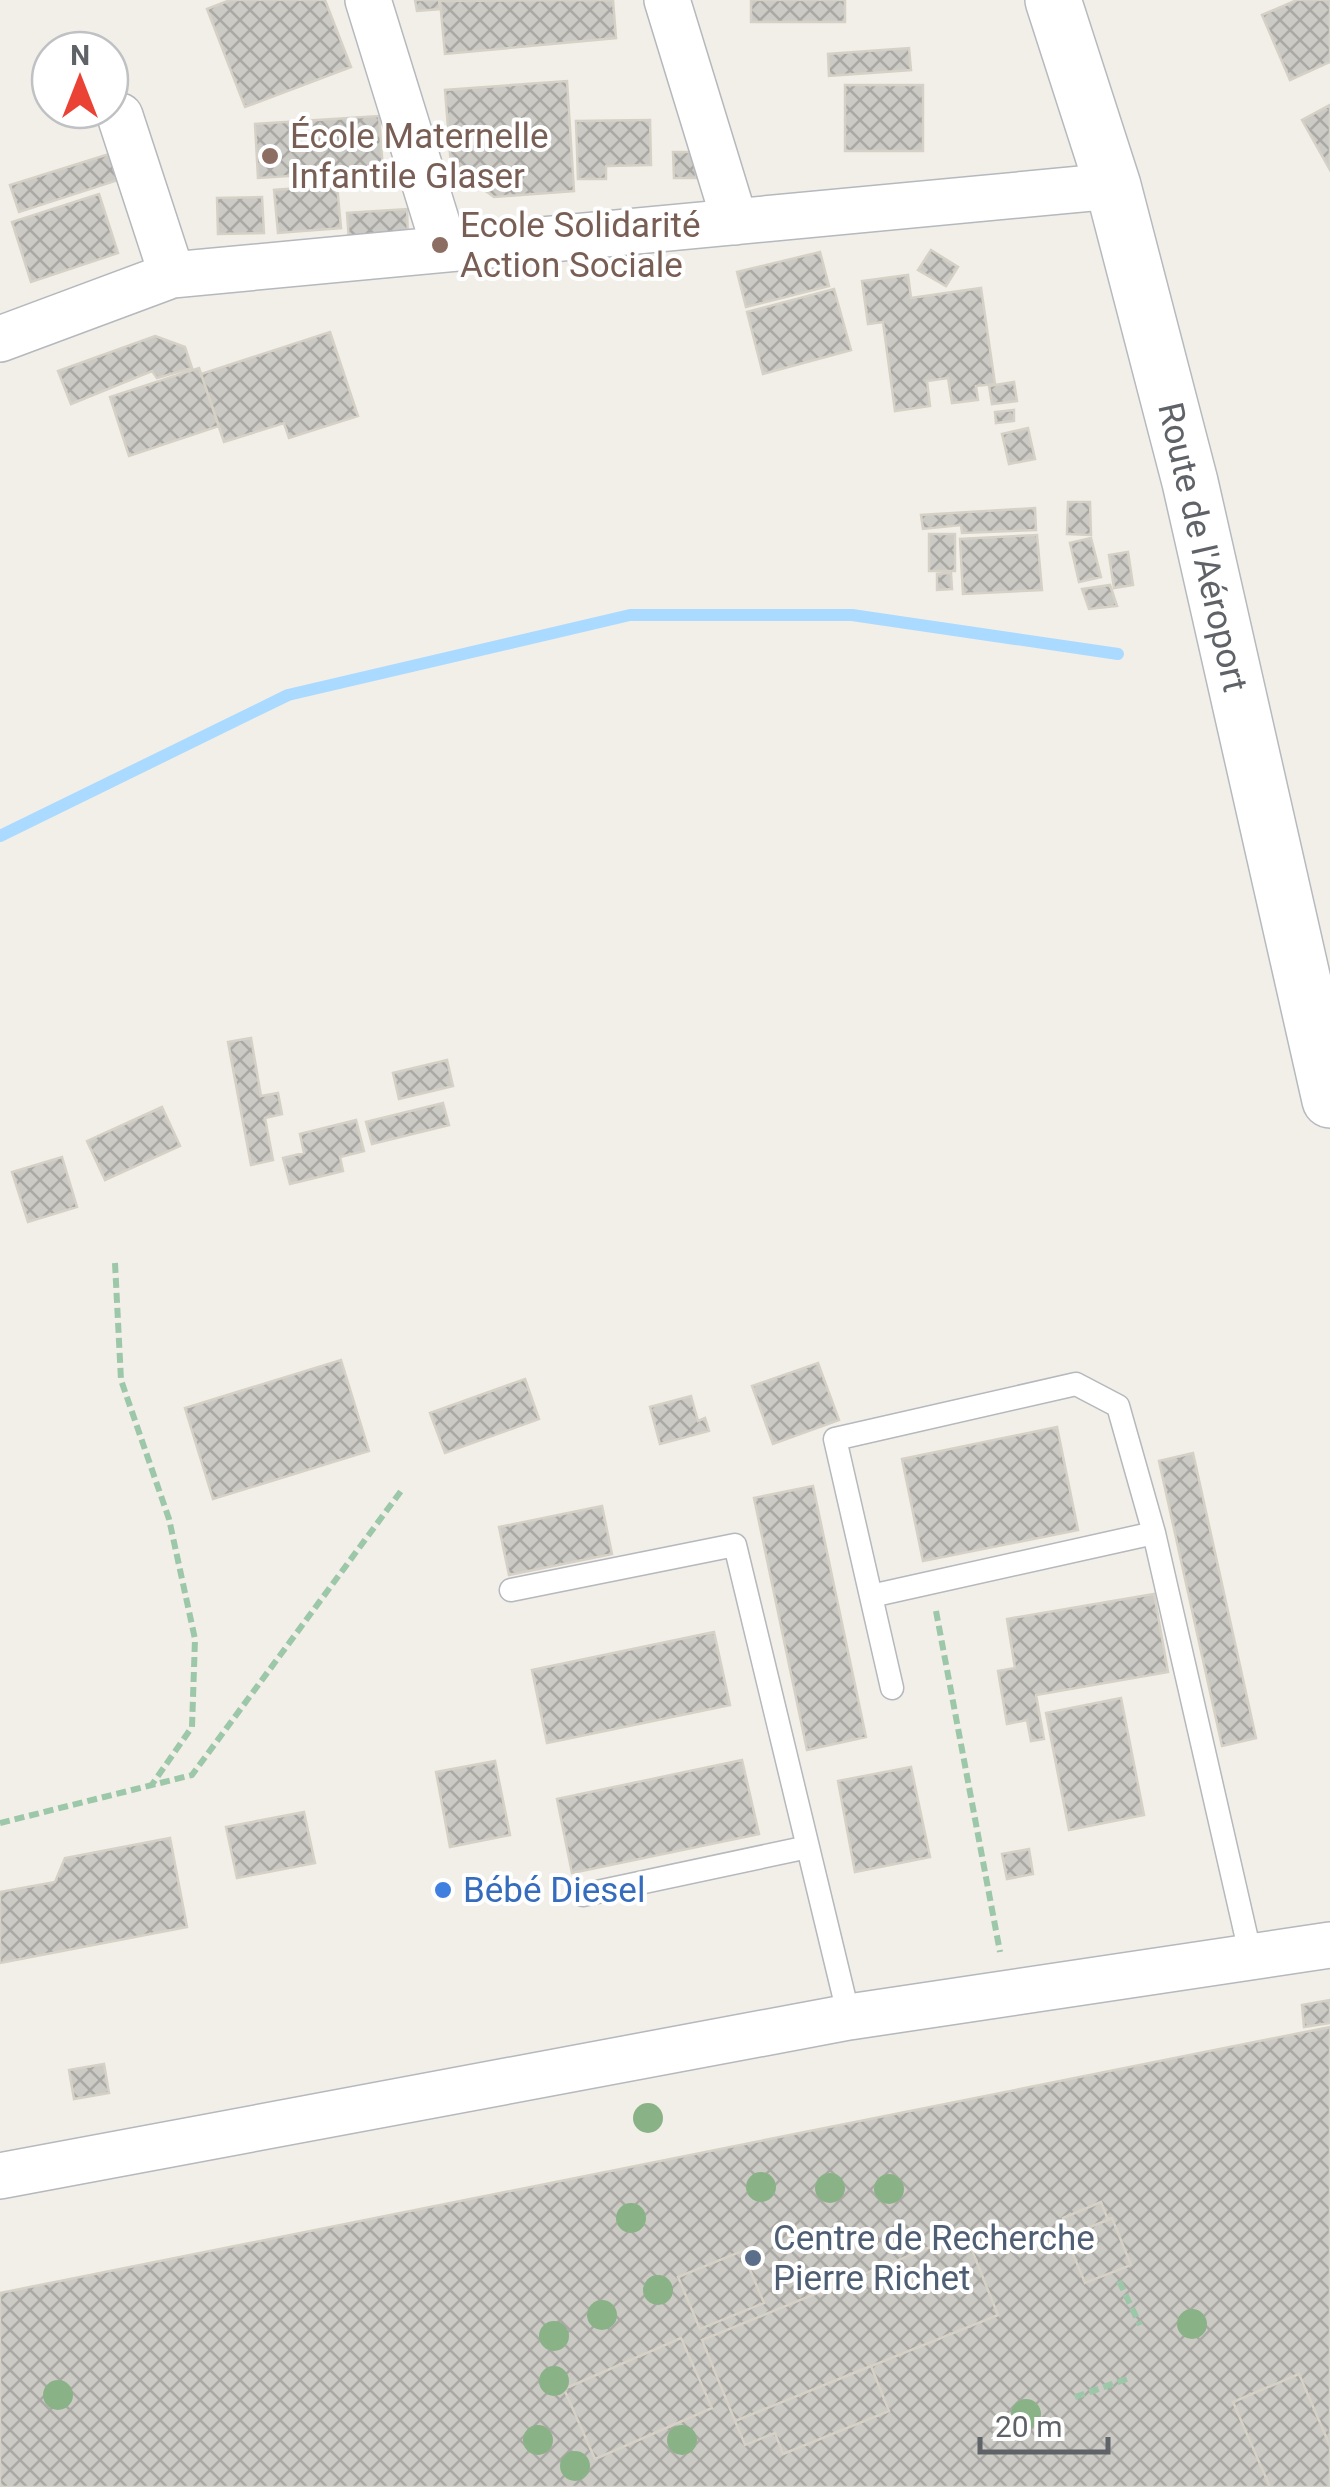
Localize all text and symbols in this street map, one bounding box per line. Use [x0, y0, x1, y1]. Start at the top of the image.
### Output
north arrow [30, 30, 130, 130]
text: N [70, 39, 90, 72]
place label: École Maternelle Infantile Glaser [290, 116, 549, 197]
marker: École Maternelle Infantile Glaser [259, 145, 281, 167]
place label: Ecole Solidarité Action Sociale [460, 205, 701, 286]
marker: Ecole Solidarité Action Sociale [429, 234, 451, 256]
street label: Route de l'Aéroport [1149, 398, 1256, 696]
place label: Bébé Diesel [463, 1870, 645, 1911]
marker: Bébé Diesel [432, 1879, 454, 1901]
place label: Centre de Recherche Pierre Richet [773, 2218, 1095, 2299]
marker: Centre de Recherche Pierre Richet [742, 2247, 764, 2269]
scale bar [980, 2392, 1108, 2454]
text: 20 m [995, 2409, 1062, 2444]

